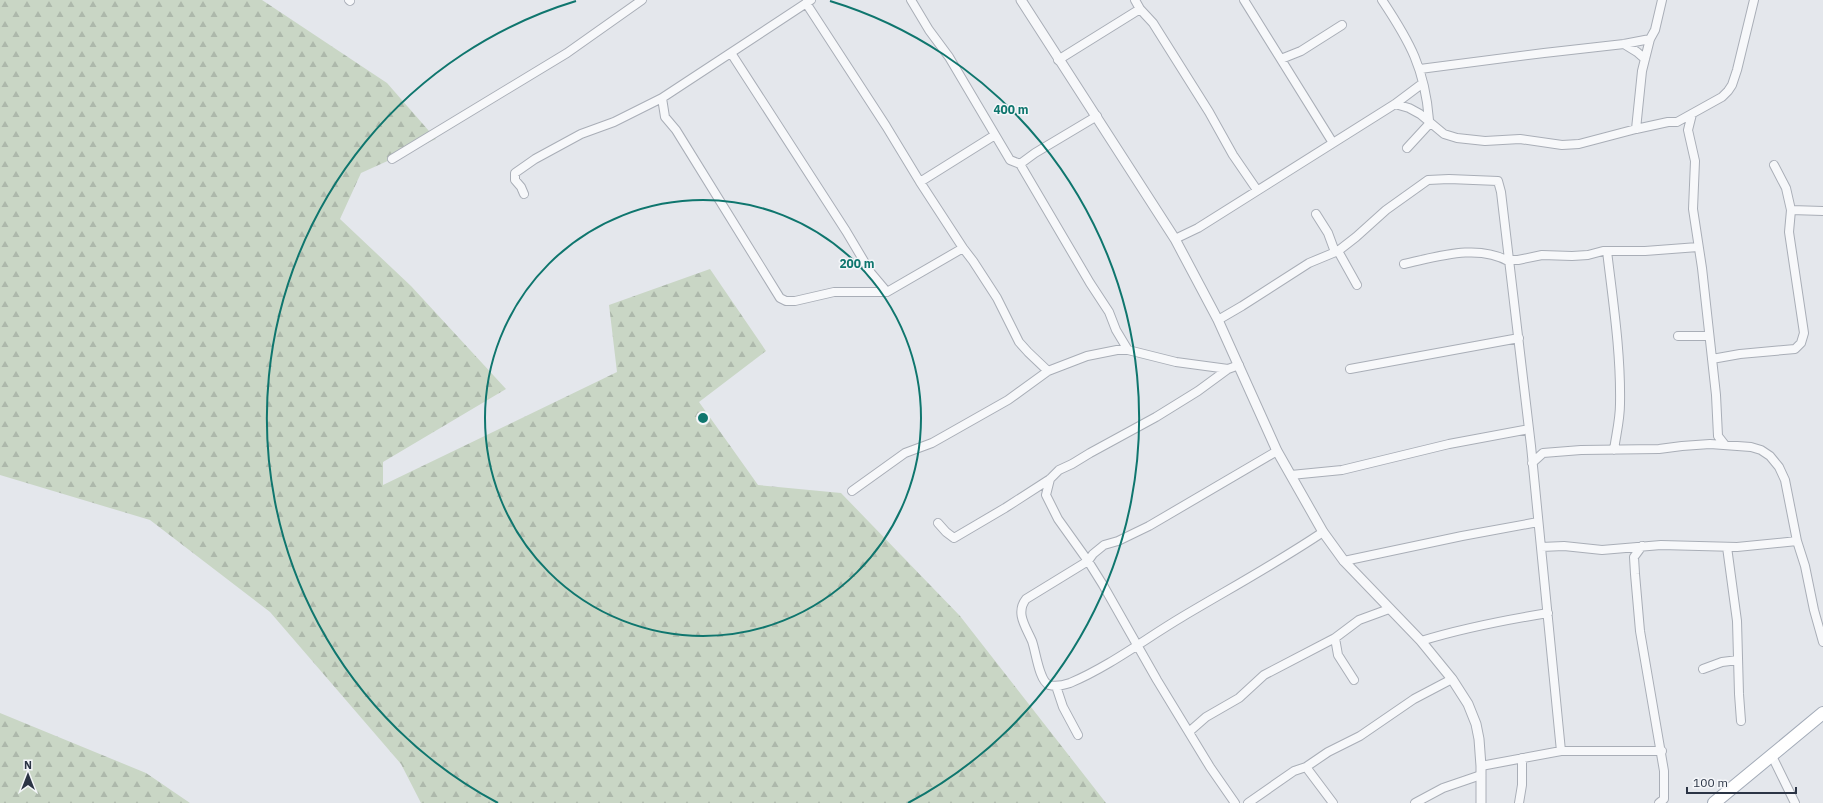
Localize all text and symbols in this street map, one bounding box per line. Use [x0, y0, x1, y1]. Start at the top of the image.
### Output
text: 400 m [993, 102, 1029, 117]
text: 200 m [839, 256, 875, 271]
centre of rings [696, 411, 710, 425]
north arrow [8, 755, 48, 795]
text: N [24, 758, 32, 772]
scale bar [1687, 769, 1796, 795]
text: 100 m [1693, 775, 1728, 790]

